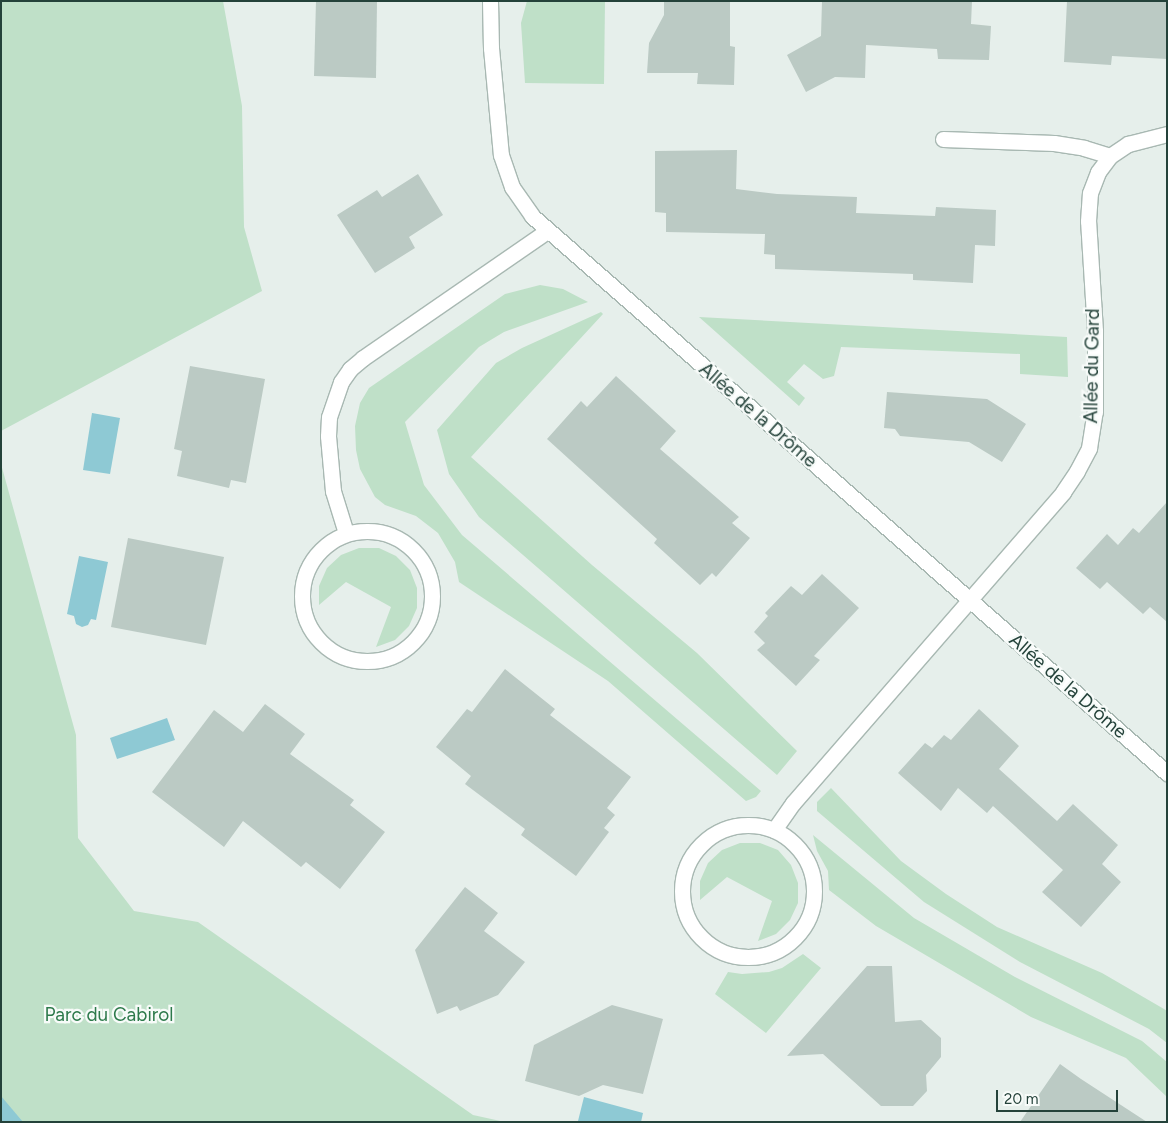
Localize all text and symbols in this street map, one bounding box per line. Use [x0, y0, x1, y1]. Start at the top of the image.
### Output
street label: Allée du Gard [1080, 308, 1104, 424]
street label: Allée de la Drôme [694, 358, 822, 472]
street label: Allée de la Drôme [1004, 629, 1132, 743]
park label: Parc du Cabirol [45, 1004, 173, 1026]
scale bar [998, 1080, 1120, 1112]
text: 20 m [1004, 1090, 1038, 1108]

